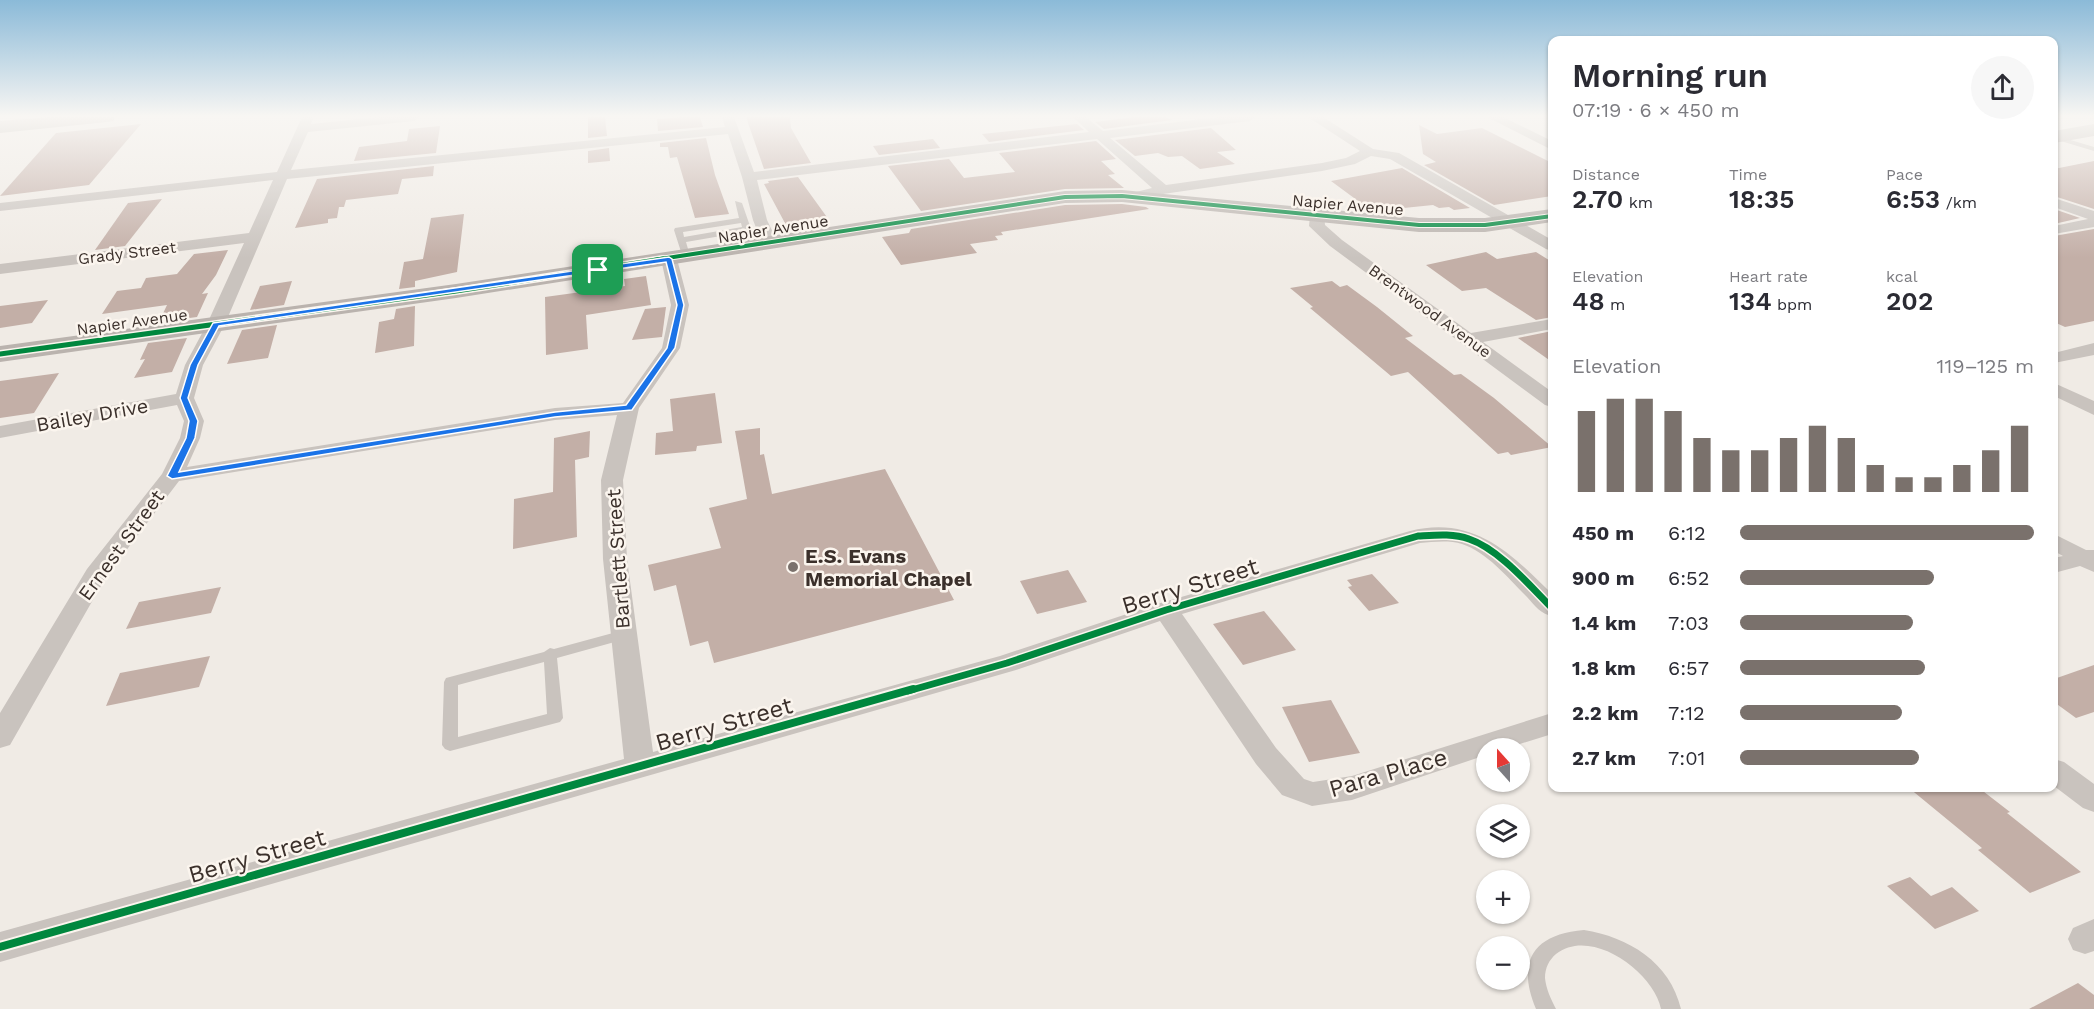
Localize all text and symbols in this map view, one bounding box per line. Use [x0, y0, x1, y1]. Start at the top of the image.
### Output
text: Morning run [1572, 56, 1768, 95]
button: share [1971, 56, 2034, 119]
text: 07:19 · 6 × 450 m [1572, 98, 1740, 122]
text: Distance [1572, 165, 1640, 184]
text: Time [1729, 165, 1767, 184]
text: Pace [1886, 165, 1923, 184]
text: 2.70 [1572, 184, 1623, 214]
text: 18:35 [1729, 184, 1794, 214]
text: 6:53 [1886, 184, 1940, 214]
street label: Napier Avenue [1291, 191, 1405, 219]
text: km [1623, 193, 1653, 212]
text: /km [1940, 193, 1977, 212]
street label: Napier Avenue [716, 211, 830, 247]
street label: Grady Street [77, 238, 177, 268]
pin [572, 244, 623, 295]
icon: arrive [581, 253, 614, 286]
street label: Brentwood Avenue [1365, 260, 1495, 362]
text: Elevation [1572, 267, 1643, 286]
text: Heart rate [1729, 267, 1808, 286]
text: kcal [1886, 267, 1918, 286]
text: 48 [1572, 286, 1605, 316]
text: 134 [1729, 286, 1772, 316]
text: 202 [1886, 286, 1933, 316]
text: m [1605, 295, 1625, 314]
text: bpm [1772, 295, 1812, 314]
street label: Napier Avenue [75, 305, 189, 339]
text: Elevation [1572, 354, 1661, 378]
text: 119–125 m [1937, 354, 2034, 378]
street label: Bailey Drive [34, 393, 150, 437]
street label: Ernest Street [73, 485, 170, 605]
street label: Bartlett Street [601, 488, 635, 630]
text: 450 m [1572, 521, 1634, 545]
text: 6:12 [1668, 521, 1706, 545]
place label: E.S. Evans Memorial Chapel [805, 544, 972, 591]
street label: Berry Street [1118, 552, 1262, 620]
marker: E.S. Evans Memorial Chapel [786, 560, 800, 574]
text: 900 m [1572, 566, 1635, 590]
text: 6:52 [1668, 566, 1709, 590]
text: 1.4 km [1572, 611, 1636, 635]
text: 7:03 [1668, 611, 1709, 635]
text: 1.8 km [1572, 656, 1636, 680]
text: 6:57 [1668, 656, 1709, 680]
street label: Berry Street [652, 691, 796, 757]
text: 2.2 km [1572, 701, 1639, 725]
text: 7:12 [1668, 701, 1705, 725]
north arrow [1476, 738, 1530, 792]
map controls [1476, 738, 1530, 990]
street label: Para Place [1326, 743, 1450, 803]
text: 2.7 km [1572, 746, 1636, 770]
text: 7:01 [1668, 746, 1705, 770]
button: layers [1476, 804, 1530, 858]
street label: Berry Street [185, 823, 329, 889]
button: + [1476, 870, 1530, 924]
button: − [1476, 936, 1530, 990]

